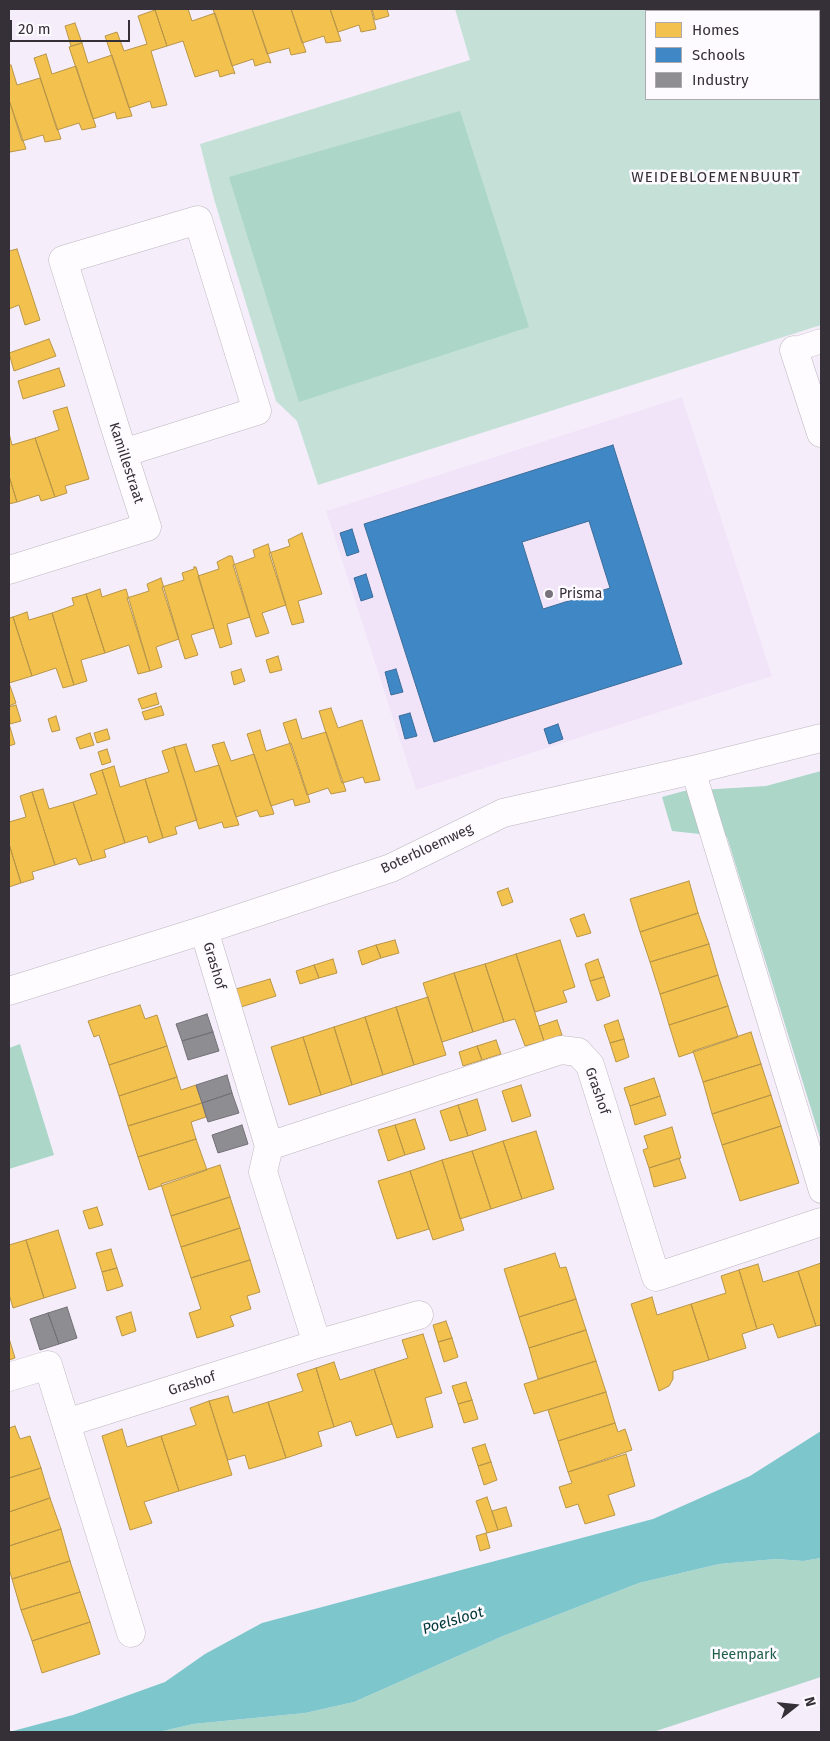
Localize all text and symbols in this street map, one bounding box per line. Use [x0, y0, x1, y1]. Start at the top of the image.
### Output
scale bar [12, 10, 132, 42]
legend [645, 10, 820, 100]
text: 20 m [18, 20, 51, 38]
text: Homes [692, 21, 739, 39]
text: Schools [692, 46, 745, 64]
text: Industry [692, 71, 749, 89]
district label: WEIDEBLOEMENBUURT [629, 169, 803, 187]
street label: Kamillestraat [105, 420, 147, 506]
place label: Prisma [559, 586, 602, 602]
marker: Prisma [543, 588, 555, 600]
street label: Boterbloemweg [378, 820, 476, 878]
street label: Grashof [199, 940, 229, 992]
street label: Grashof [581, 1065, 613, 1117]
street label: Grashof [166, 1368, 218, 1400]
water label: Poelsloot [420, 1603, 486, 1639]
park label: Heempark [711, 1647, 777, 1663]
north arrow [770, 1681, 820, 1731]
text: N [800, 1695, 819, 1709]

